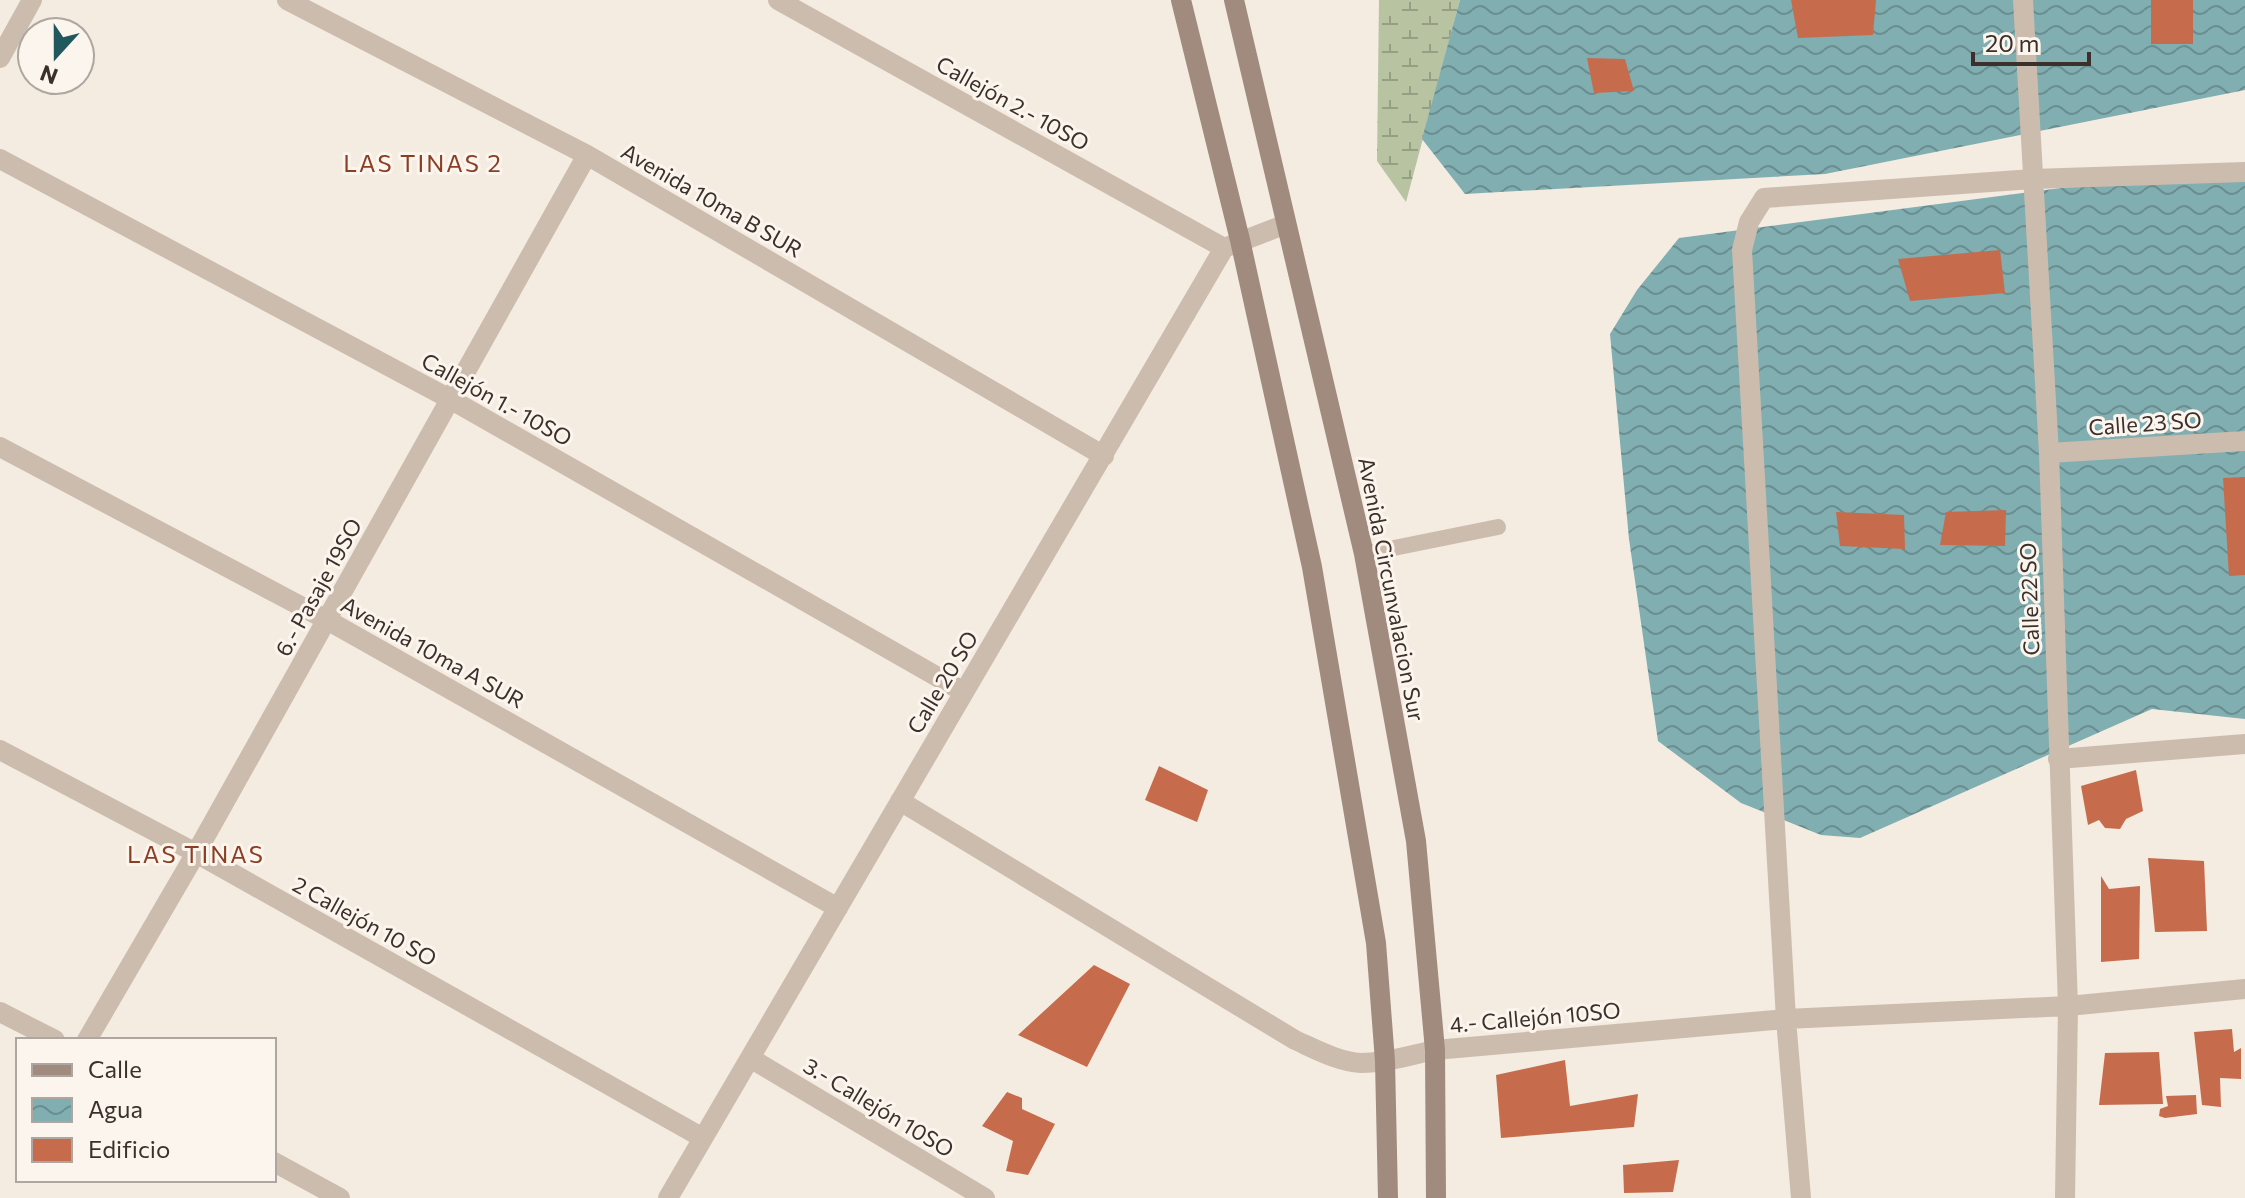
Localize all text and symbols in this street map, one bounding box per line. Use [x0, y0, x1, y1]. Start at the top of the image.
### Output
north arrow [16, 16, 96, 96]
scale bar [1973, 16, 2089, 66]
text: 20 m [1985, 28, 2039, 57]
street label: Callejón 2.- 10SO [932, 50, 1094, 156]
text: N [36, 60, 61, 91]
street label: Avenida 10ma B SUR [617, 137, 807, 263]
district label: LAS TINAS 2 [343, 148, 503, 177]
street label: Callejón 1.- 10SO [417, 347, 577, 451]
street label: Calle 23 SO [2087, 406, 2203, 440]
street label: Avenida Circunvalacion Sur [1353, 455, 1431, 723]
street label: 6.- Pasaje 19SO [269, 513, 367, 661]
street label: Calle 22 SO [2014, 542, 2044, 656]
street label: Avenida 10ma A SUR [337, 590, 530, 714]
street label: Calle 20 SO [901, 626, 983, 738]
district label: LAS TINAS [127, 839, 265, 868]
street label: 2 Callejón 10 SO [288, 870, 442, 972]
street label: 4.- Callejón 10SO [1448, 996, 1622, 1038]
legend [16, 1038, 276, 1182]
street label: 3.- Callejón 10SO [799, 1052, 959, 1162]
text: Calle [88, 1054, 142, 1083]
text: Agua [88, 1094, 143, 1123]
text: Edificio [88, 1134, 170, 1163]

